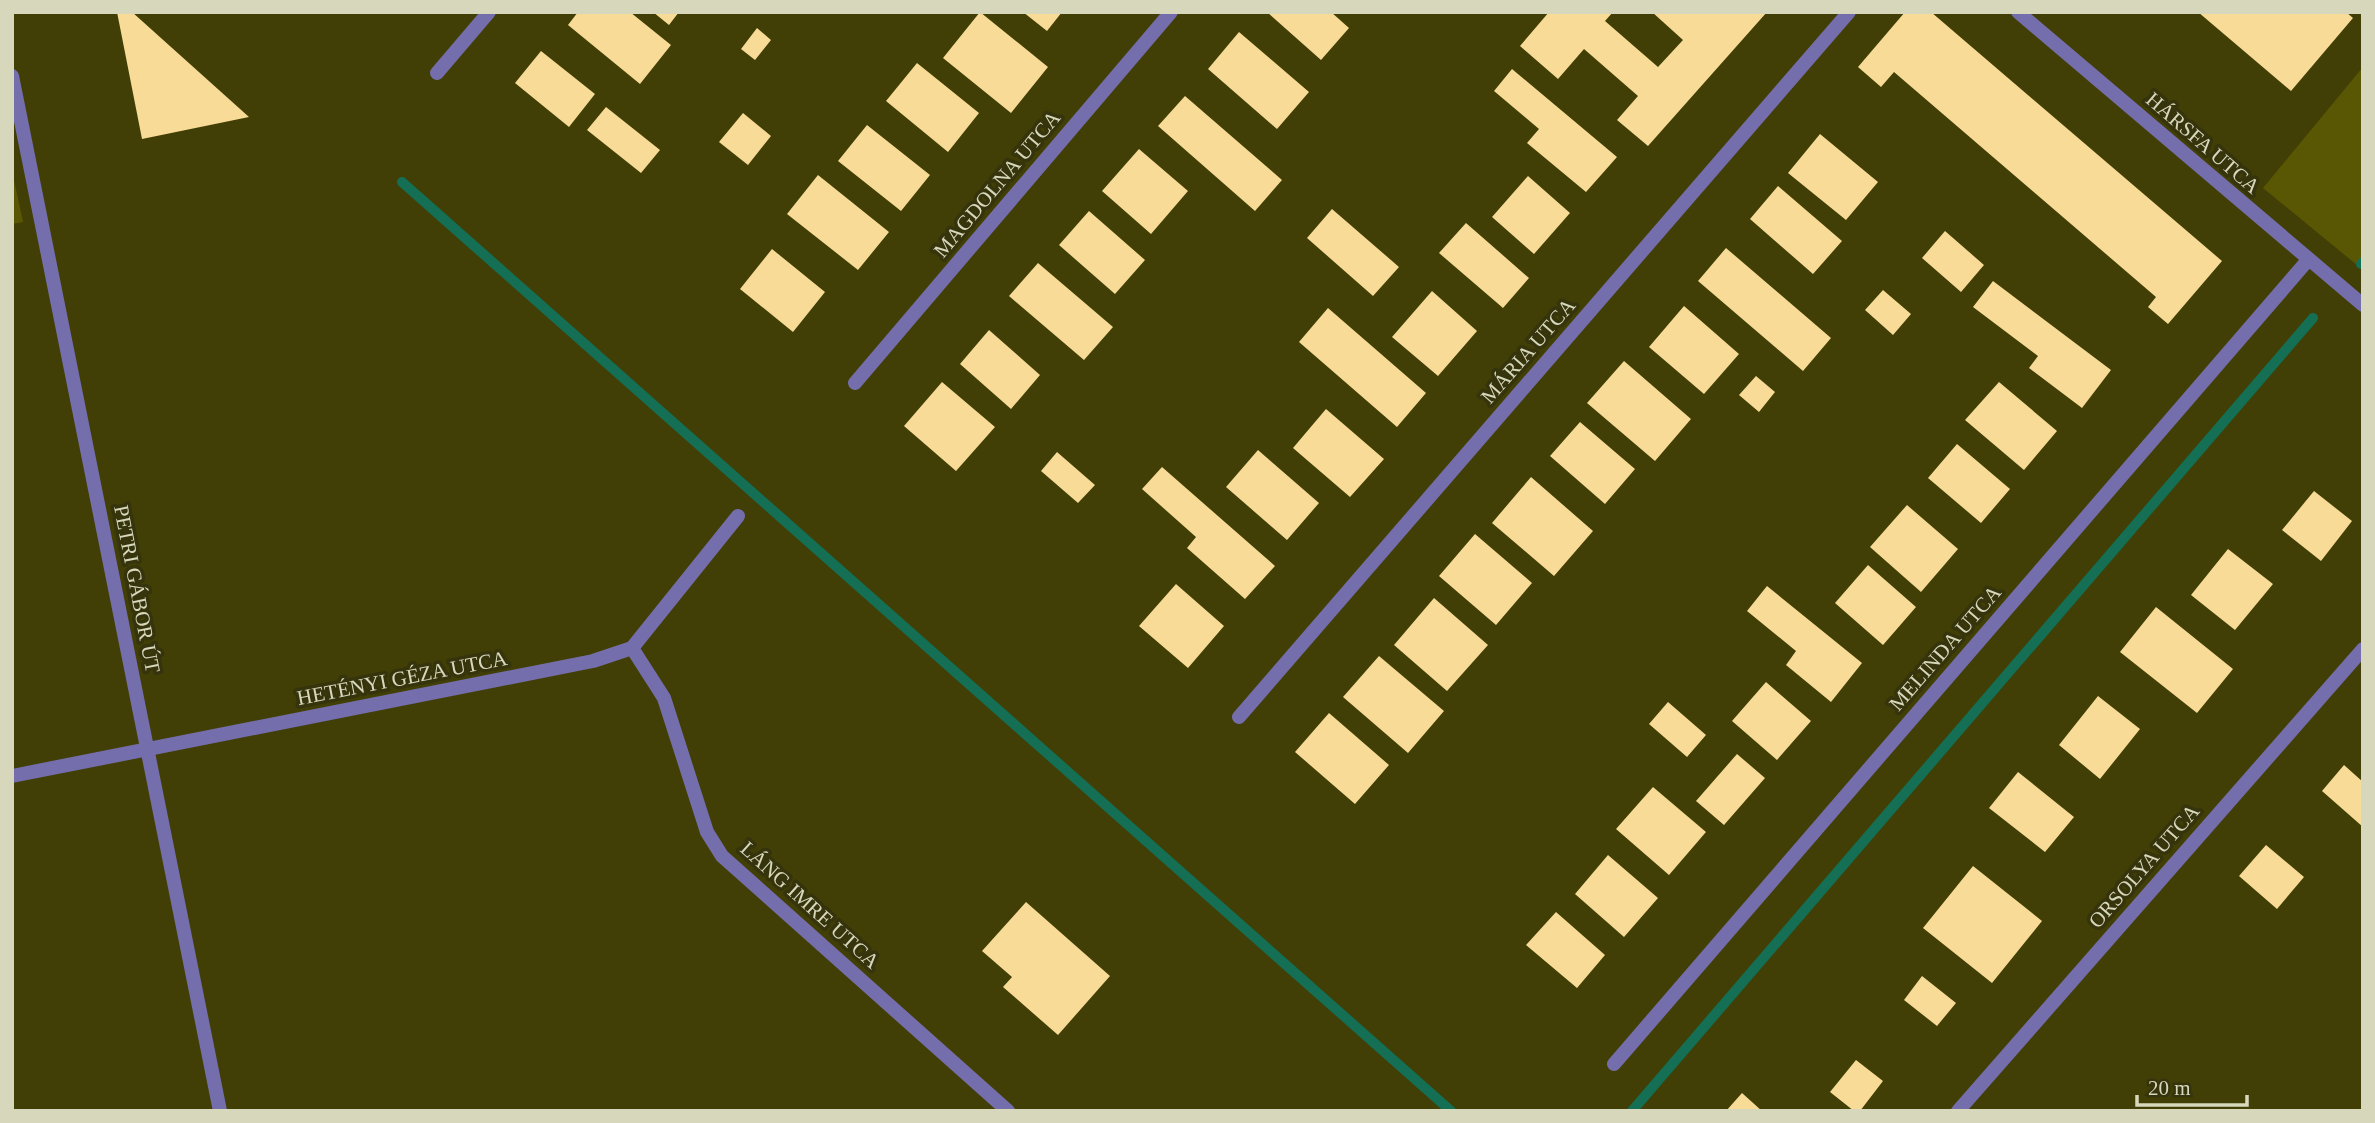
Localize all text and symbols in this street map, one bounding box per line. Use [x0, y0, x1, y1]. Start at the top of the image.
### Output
street label: HÁRSFA UTCA [2141, 87, 2265, 199]
street label: MAGDOLNA UTCA [929, 105, 1066, 262]
street label: MÁRIA UTCA [1476, 293, 1581, 408]
street label: PETRI GÁBOR ÚT [109, 503, 165, 675]
street label: MELINDA UTCA [1884, 580, 2006, 716]
street label: HETÉNYI GÉZA UTCA [295, 646, 510, 710]
street label: ORSOLYA UTCA [2084, 799, 2205, 933]
street label: LÁNG IMRE UTCA [736, 836, 885, 974]
scale bar [2137, 1064, 2247, 1108]
text: 20 m [2148, 1076, 2191, 1100]

